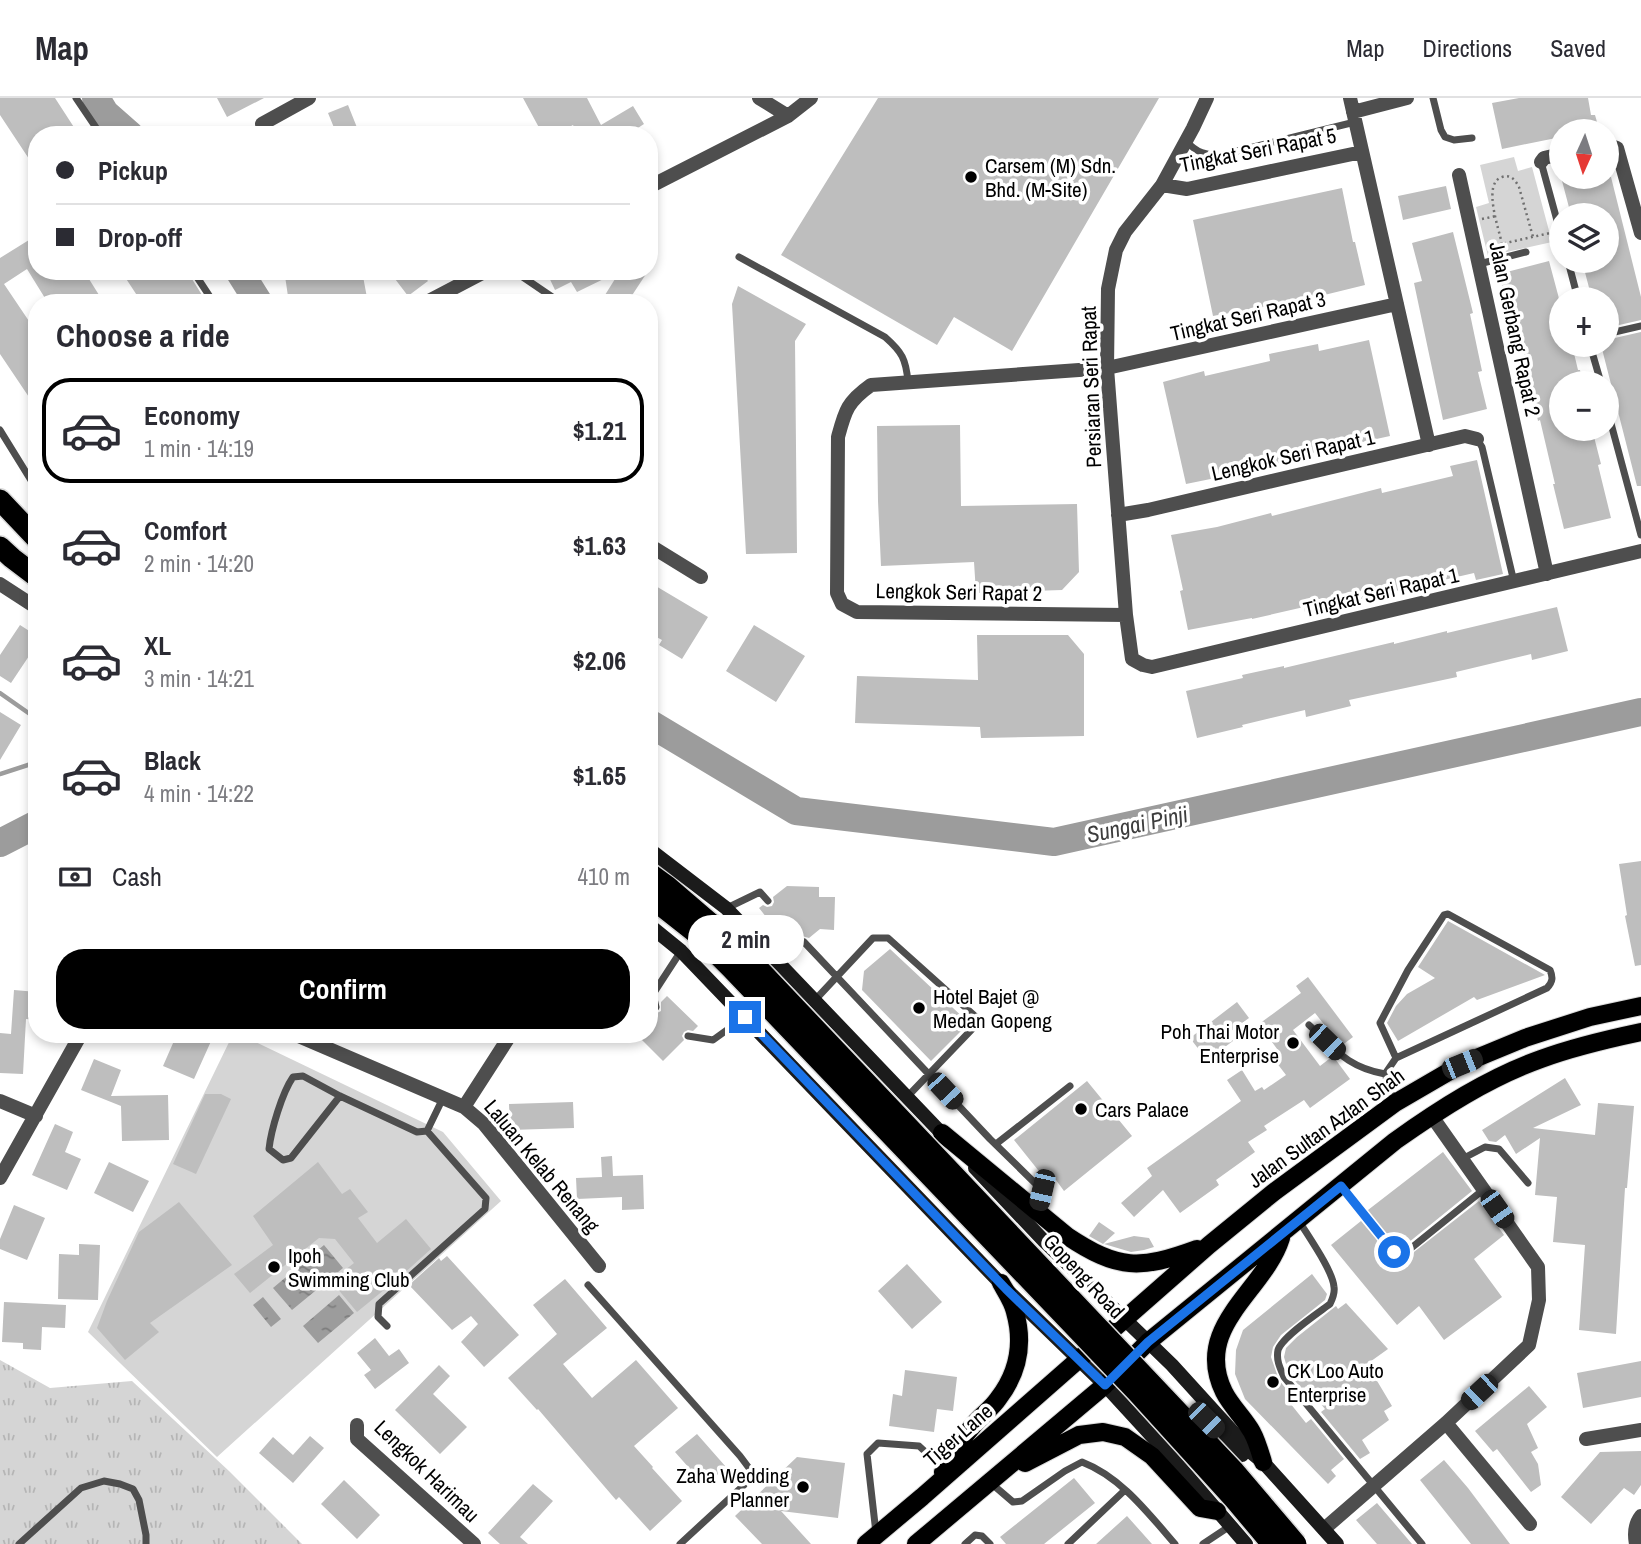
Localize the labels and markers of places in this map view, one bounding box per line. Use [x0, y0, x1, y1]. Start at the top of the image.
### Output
place label: Carsem (M) Sdn. Bhd. (M-Site) [985, 151, 1116, 204]
marker: Carsem (M) Sdn. Bhd. (M-Site) [963, 169, 979, 185]
place label: Hotel Bajet @ Medan Gopeng [933, 982, 1052, 1035]
marker: Hotel Bajet @ Medan Gopeng [911, 1000, 927, 1016]
place label: Poh Thai Motor Enterprise [1161, 1017, 1279, 1070]
marker: Poh Thai Motor Enterprise [1285, 1035, 1301, 1051]
place label: Cars Palace [1095, 1095, 1189, 1124]
marker: Cars Palace [1073, 1101, 1089, 1117]
place label: Ipoh Swimming Club [288, 1241, 410, 1294]
marker: Ipoh Swimming Club [266, 1259, 282, 1275]
place label: CK Loo Auto Enterprise [1287, 1356, 1384, 1409]
marker: CK Loo Auto Enterprise [1265, 1374, 1281, 1390]
place label: Zaha Wedding Planner [676, 1461, 789, 1514]
marker: Zaha Wedding Planner [795, 1479, 811, 1495]

